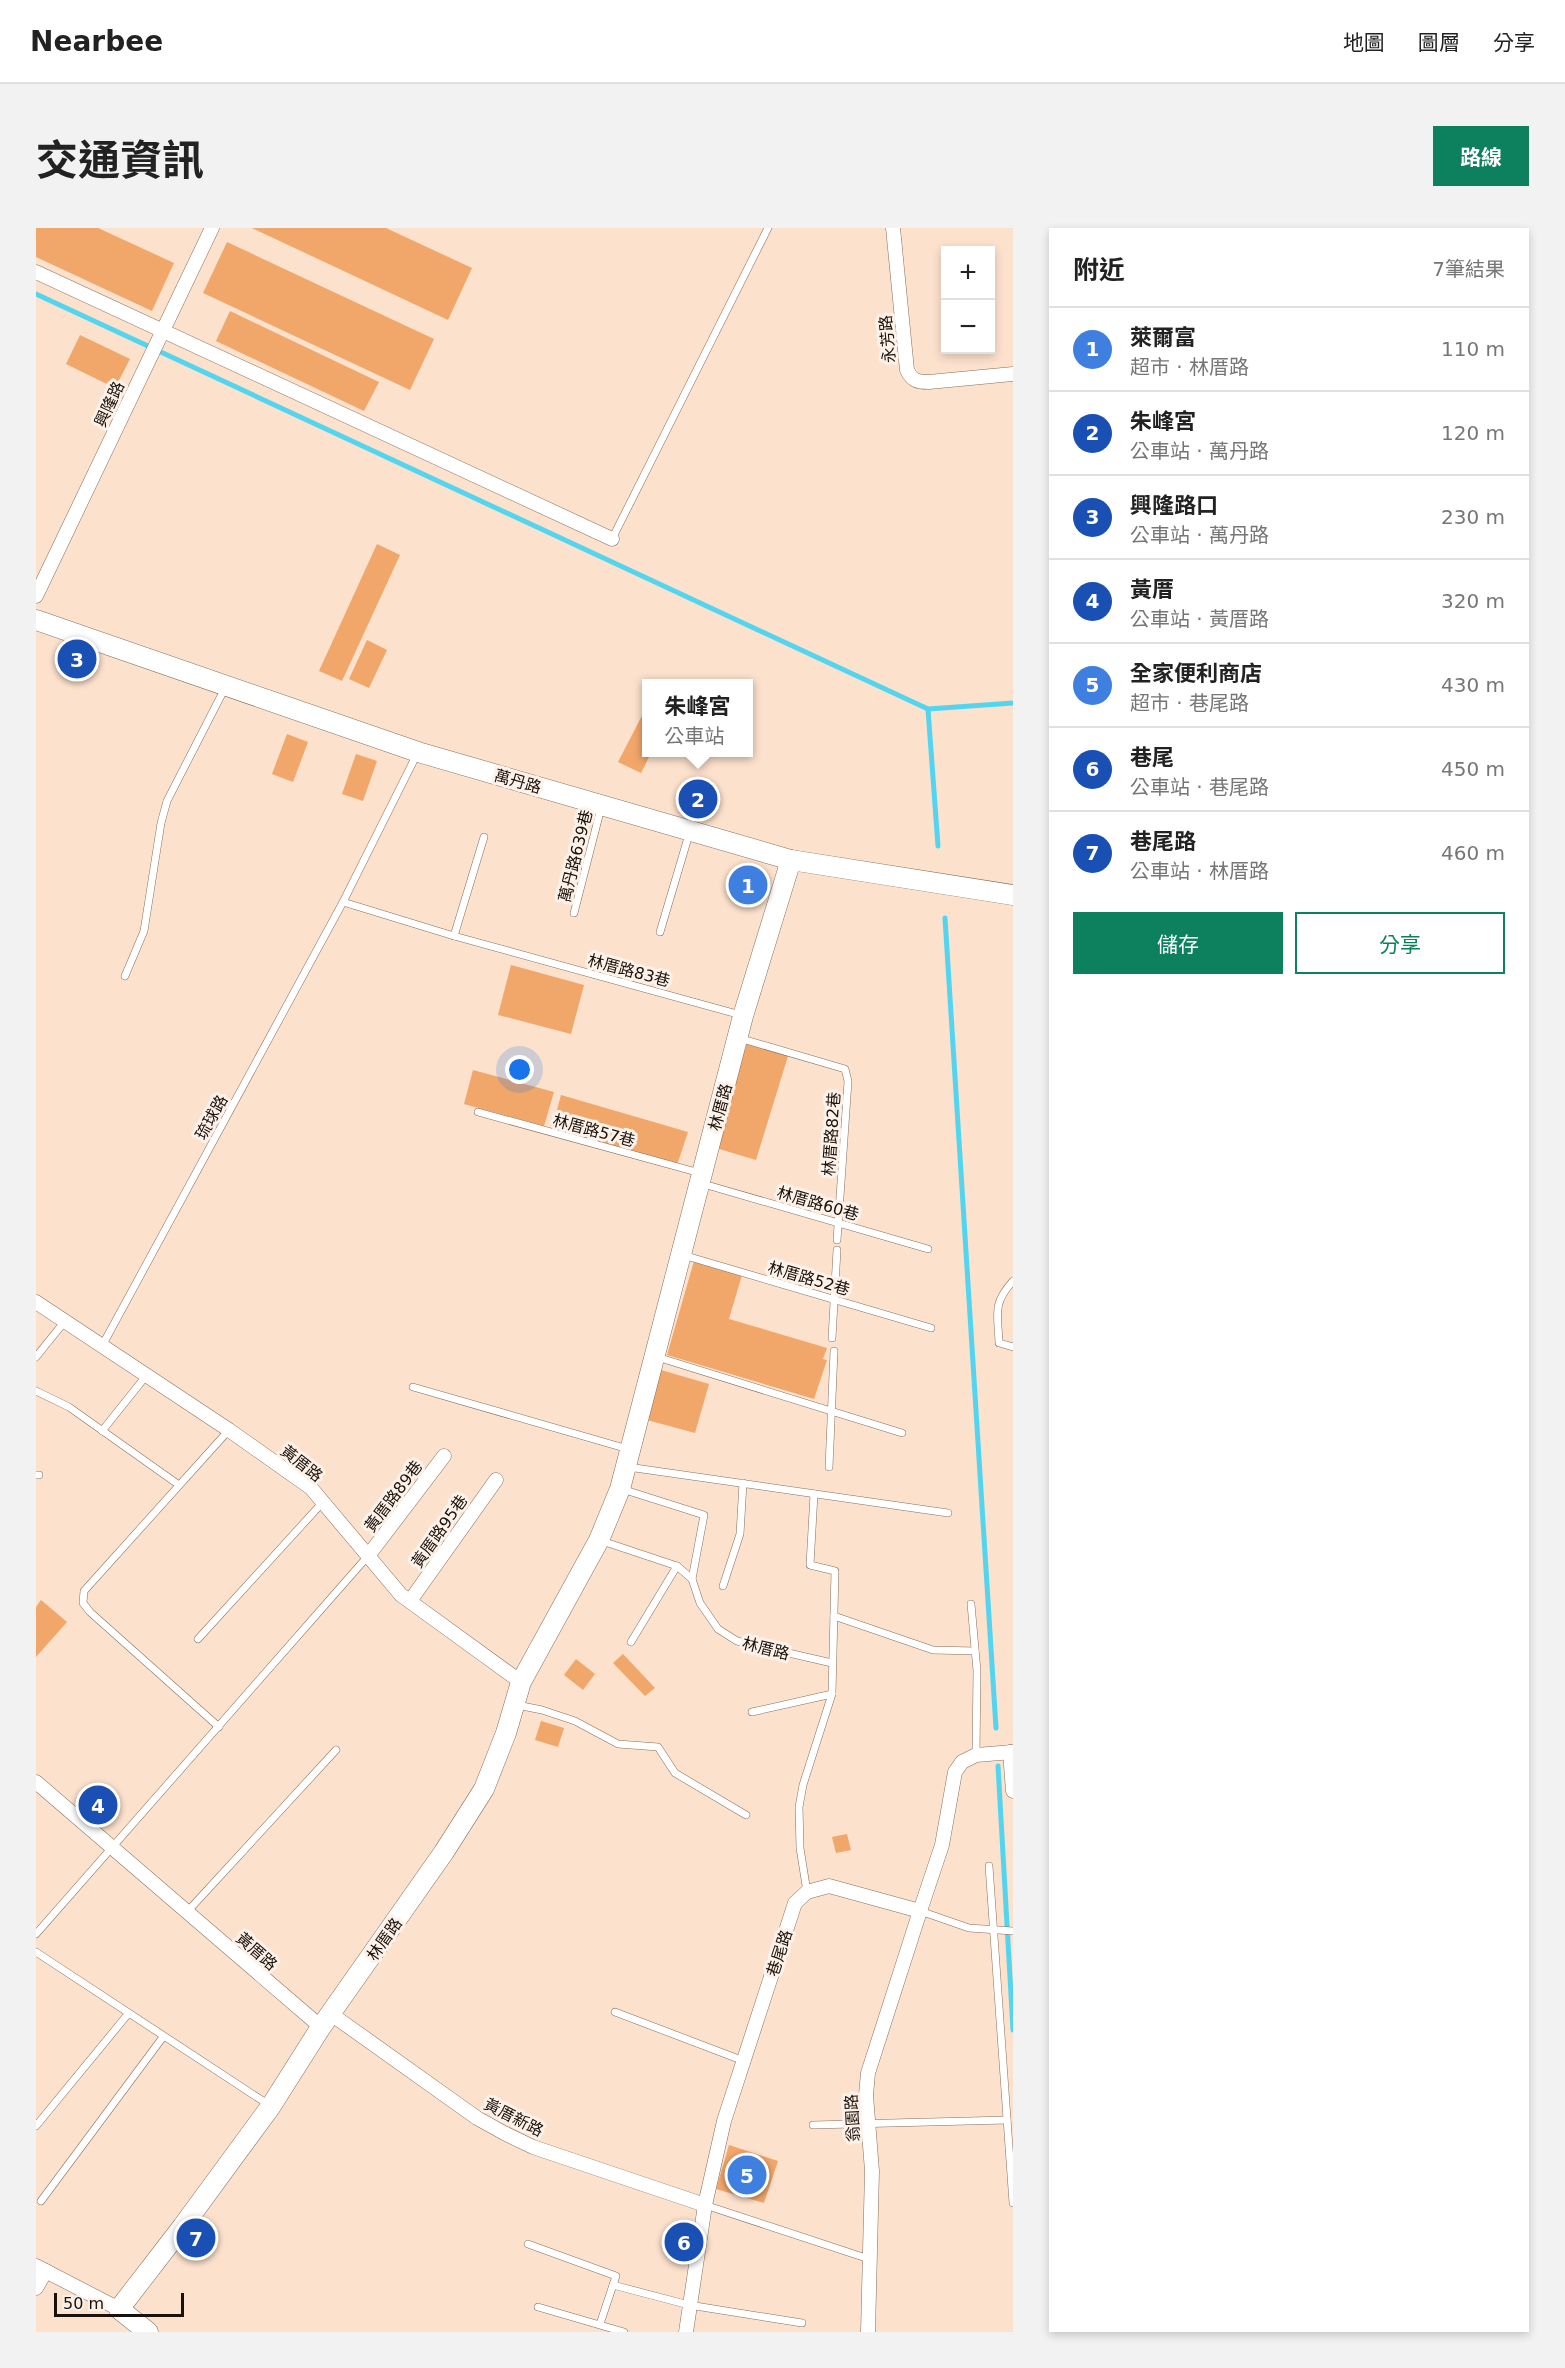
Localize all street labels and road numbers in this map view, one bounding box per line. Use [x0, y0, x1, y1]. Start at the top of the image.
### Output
street label: 永芳路 [876, 314, 899, 364]
street label: 興隆路 [91, 378, 128, 430]
street label: 萬丹路 [492, 766, 544, 797]
street label: 萬丹路639巷 [555, 808, 596, 904]
street label: 林厝路83巷 [586, 950, 672, 991]
street label: 林厝路 [705, 1081, 736, 1133]
street label: 林厝路82巷 [819, 1091, 844, 1177]
street label: 琉球路 [191, 1092, 231, 1143]
street label: 林厝路57巷 [551, 1110, 637, 1151]
street label: 林厝路60巷 [775, 1183, 861, 1224]
street label: 林厝路52巷 [766, 1258, 852, 1299]
street label: 黃厝路 [277, 1441, 326, 1486]
street label: 黃厝路89巷 [360, 1457, 426, 1536]
street label: 黃厝路95巷 [407, 1491, 471, 1571]
street label: 林厝路 [740, 1633, 791, 1664]
street label: 林厝路 [363, 1914, 406, 1964]
street label: 巷尾路 [763, 1927, 796, 1979]
street label: 黃厝路 [232, 1928, 281, 1974]
street label: 黃厝新路 [481, 2094, 547, 2140]
street label: 翁園路 [842, 2094, 863, 2142]

